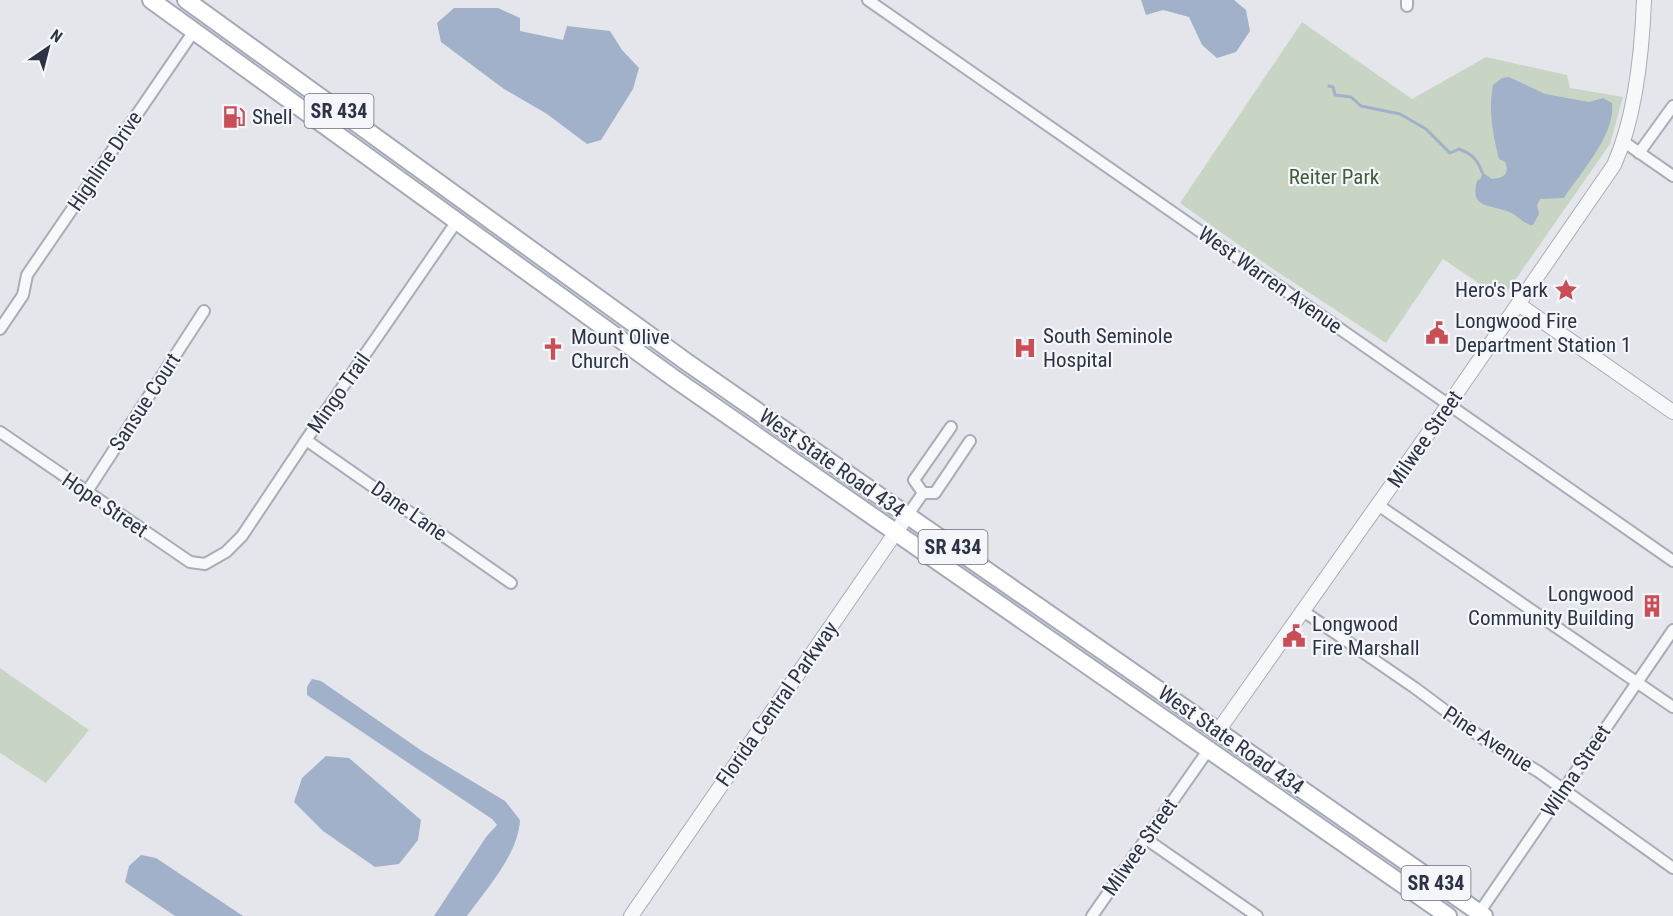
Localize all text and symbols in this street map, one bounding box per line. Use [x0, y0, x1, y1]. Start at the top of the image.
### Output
north arrow [18, 18, 78, 78]
text: N [47, 26, 66, 47]
road number: SR 434 [304, 94, 374, 128]
fuel station icon: Shell [221, 104, 247, 130]
place label: Shell [252, 105, 293, 129]
street label: Highline Drive [63, 107, 147, 215]
park label: Reiter Park [1289, 165, 1380, 189]
street label: West Warren Avenue [1194, 221, 1347, 339]
place icon: Hero's Park [1553, 277, 1579, 303]
place label: Hero's Park [1455, 278, 1549, 302]
place label: Longwood Fire Department Station 1 [1455, 309, 1631, 357]
public building icon: Longwood Fire Department Station 1 [1424, 320, 1450, 346]
place label: South Seminole Hospital [1043, 324, 1173, 372]
place label: Mount Olive Church [571, 325, 670, 373]
hospital icon: South Seminole Hospital [1012, 335, 1038, 361]
church icon: Mount Olive Church [540, 336, 566, 362]
street label: Mingo Trail [303, 348, 375, 438]
street label: Sansue Court [105, 349, 185, 455]
street label: Milwee Street [1383, 386, 1467, 492]
street label: West State Road 434 [755, 404, 909, 522]
street label: Hope Street [58, 468, 152, 542]
street label: Dane Lane [367, 476, 452, 546]
road number: SR 434 [918, 530, 988, 564]
place label: Longwood Community Building [1468, 582, 1634, 630]
building icon: Longwood Community Building [1639, 593, 1665, 619]
place label: Longwood Fire Marshall [1312, 612, 1420, 660]
street label: Florida Central Parkway [711, 617, 843, 791]
public building icon: Longwood Fire Marshall [1281, 623, 1307, 649]
street label: West State Road 434 [1154, 681, 1308, 799]
street label: Pine Avenue [1439, 701, 1537, 777]
street label: Wilma Street [1537, 721, 1615, 821]
street label: Milwee Street [1098, 794, 1182, 900]
road number: SR 434 [1402, 866, 1470, 900]

